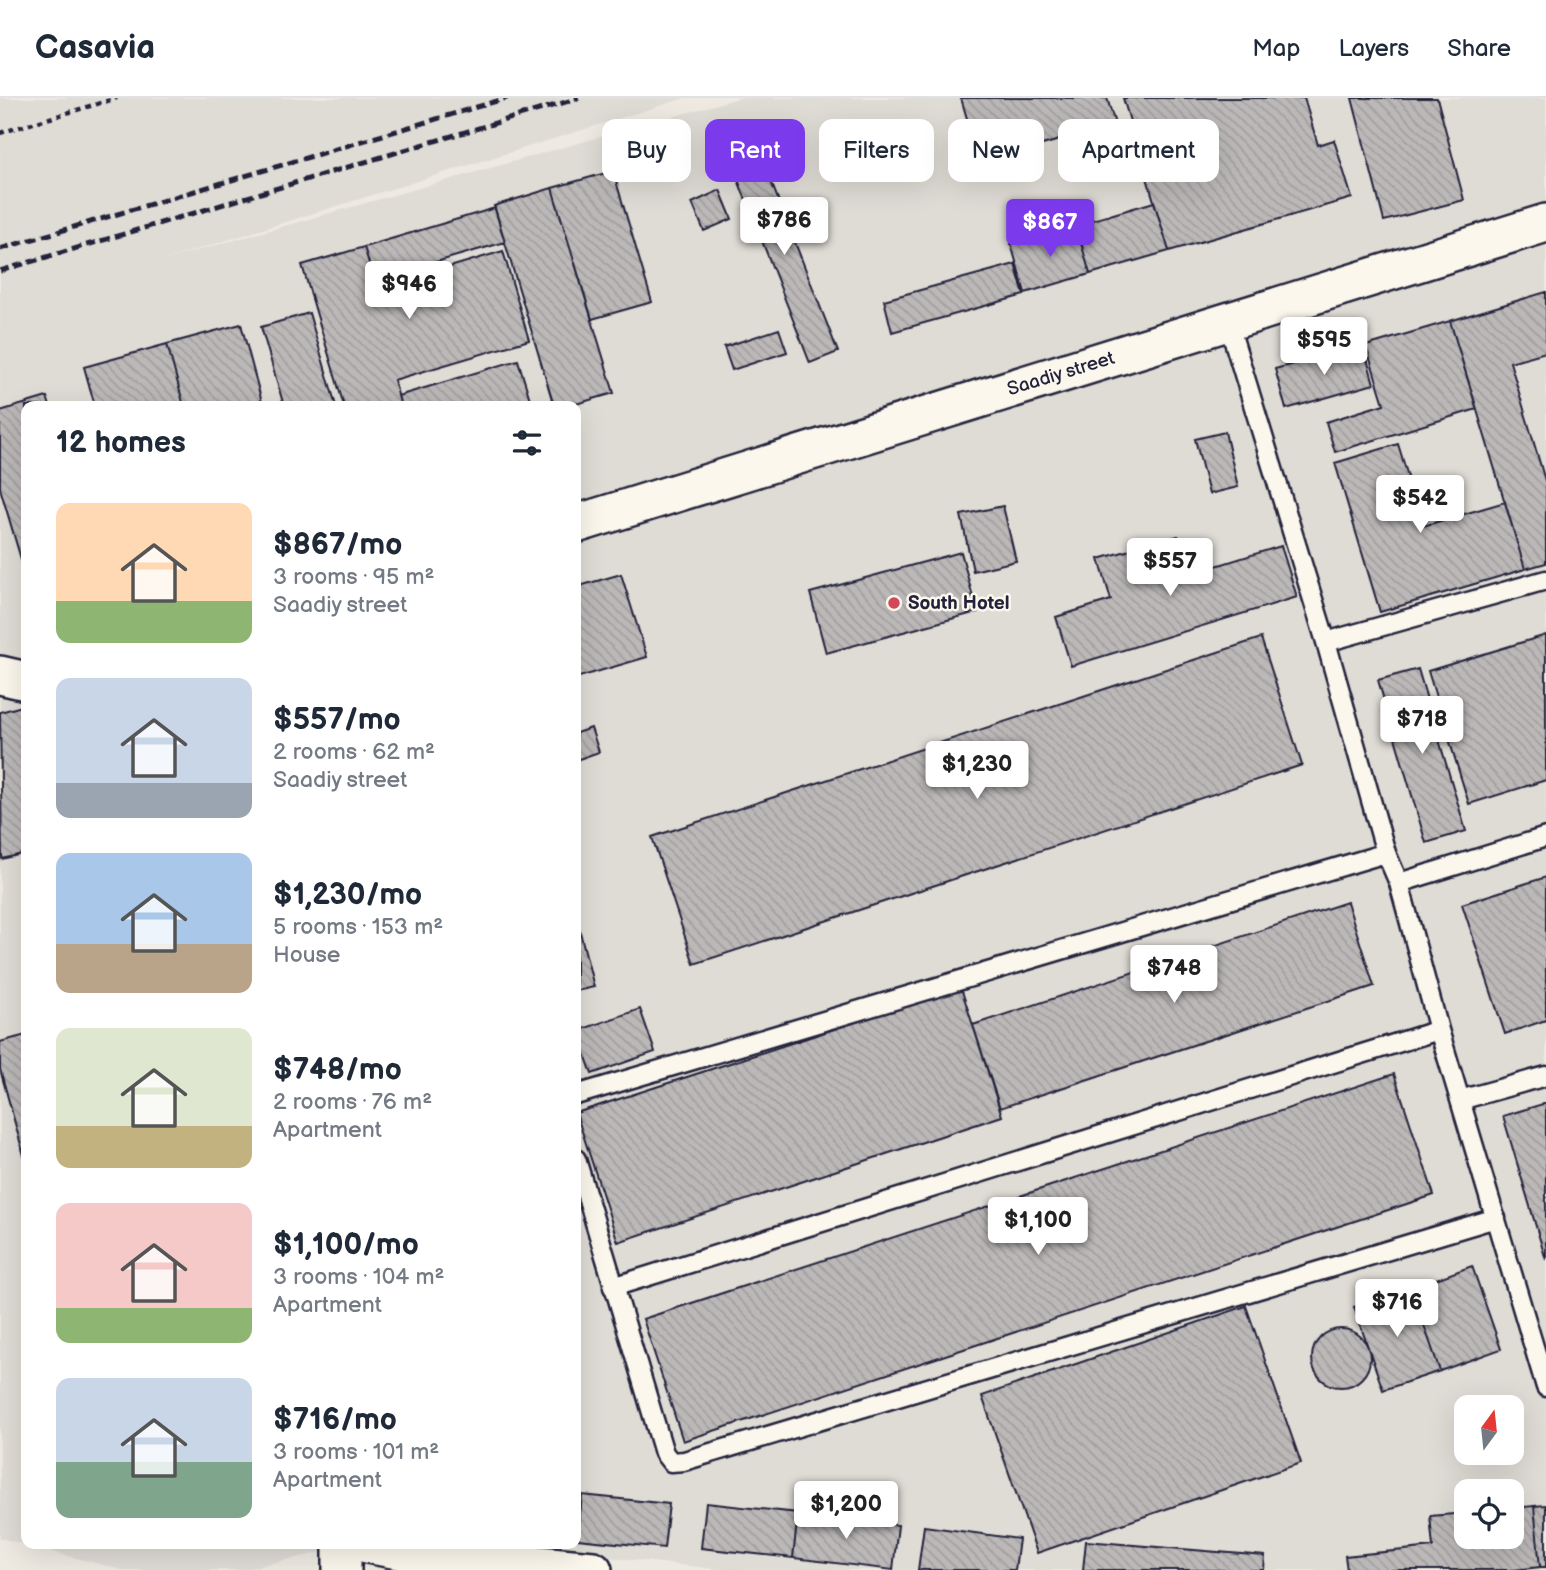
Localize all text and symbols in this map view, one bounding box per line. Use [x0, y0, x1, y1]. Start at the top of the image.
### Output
text: Casavia [35, 28, 155, 68]
text: Map [1252, 34, 1300, 63]
text: Layers [1338, 34, 1409, 63]
text: Share [1447, 34, 1511, 63]
chip: Buy [602, 119, 691, 182]
chip: Rent [705, 119, 805, 182]
chip: Filters [819, 119, 934, 182]
chip: New [948, 119, 1044, 182]
chip: Apartment [1058, 119, 1219, 182]
pin: $786 [743, 198, 825, 257]
pin: $867 [1009, 200, 1091, 259]
text: $786 [756, 206, 812, 234]
text: $867 [1022, 208, 1078, 236]
pin: $946 [368, 262, 450, 321]
text: $946 [381, 270, 437, 298]
pin: $595 [1283, 317, 1365, 377]
text: $595 [1296, 326, 1352, 354]
street label: Saadiy street [1005, 347, 1118, 401]
icon: filters [508, 424, 546, 462]
text: 12 homes [56, 425, 186, 461]
pin: $542 [1379, 476, 1461, 535]
text: $542 [1392, 484, 1448, 512]
text: $867/mo [273, 527, 402, 563]
icon: home [112, 531, 196, 615]
pin: $557 [1129, 538, 1211, 598]
text: $557 [1143, 547, 1197, 575]
text: 3 rooms · 95 m² [273, 563, 434, 591]
text: Saadiy street [273, 591, 407, 619]
place label: South Hotel [908, 592, 1010, 615]
marker: South Hotel [886, 595, 902, 611]
pin: $718 [1381, 696, 1463, 756]
text: $557/mo [273, 702, 401, 738]
text: $718 [1396, 705, 1448, 733]
icon: home [112, 706, 196, 790]
text: 2 rooms · 62 m² [273, 738, 435, 766]
pin: $1,230 [920, 742, 1034, 801]
text: $1,230 [942, 750, 1012, 778]
text: Saadiy street [273, 766, 407, 794]
text: $1,230/mo [273, 877, 422, 913]
icon: home [112, 881, 196, 965]
text: 5 rooms · 153 m² [273, 913, 443, 941]
text: House [273, 941, 340, 969]
pin: $748 [1133, 946, 1215, 1005]
text: $748 [1146, 954, 1202, 982]
text: $748/mo [273, 1052, 402, 1088]
icon: home [112, 1056, 196, 1140]
text: 2 rooms · 76 m² [273, 1088, 432, 1116]
text: Apartment [273, 1116, 382, 1144]
pin: $1,100 [981, 1198, 1095, 1257]
text: $1,100 [1004, 1206, 1072, 1234]
text: $1,100/mo [273, 1227, 419, 1263]
icon: home [112, 1231, 196, 1315]
text: 3 rooms · 104 m² [273, 1263, 444, 1291]
pin: $716 [1356, 1280, 1438, 1339]
text: $716 [1371, 1288, 1423, 1316]
text: Apartment [273, 1291, 382, 1319]
north arrow [1454, 1395, 1524, 1465]
map controls [1454, 1395, 1524, 1549]
text: $716/mo [273, 1402, 397, 1438]
icon: home [112, 1406, 196, 1490]
text: 3 rooms · 101 m² [273, 1438, 439, 1466]
text: Apartment [273, 1466, 382, 1494]
button: locate [1454, 1479, 1524, 1549]
pin: $1,200 [789, 1482, 903, 1541]
text: $1,200 [810, 1490, 882, 1518]

